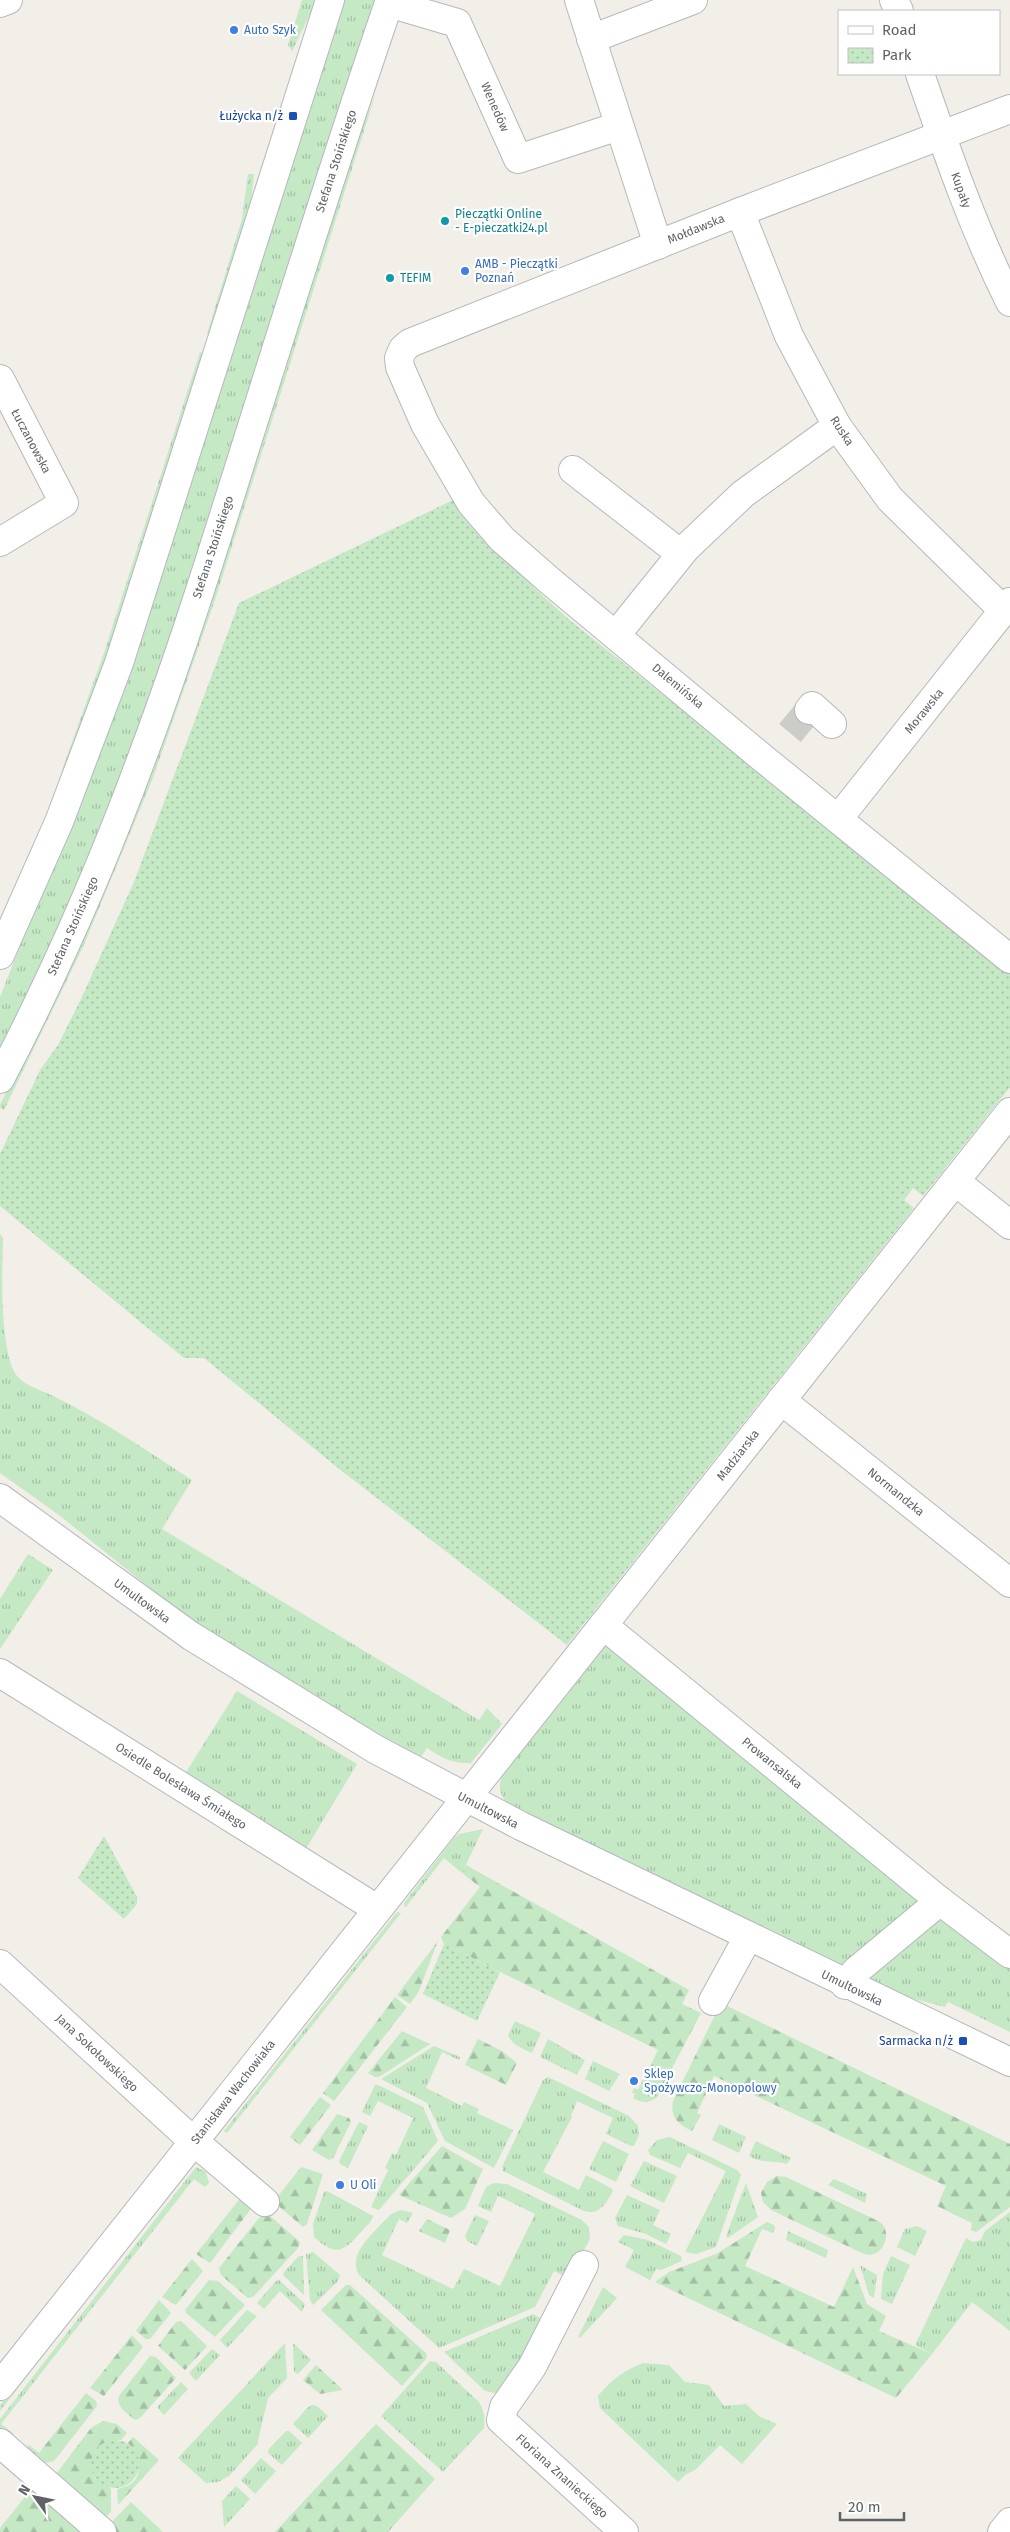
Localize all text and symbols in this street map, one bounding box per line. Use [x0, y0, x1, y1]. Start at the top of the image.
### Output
legend [838, 10, 1000, 75]
text: Road [882, 21, 917, 39]
place label: Auto Szyk [244, 23, 297, 37]
marker: Auto Szyk [228, 24, 240, 36]
text: Park [882, 46, 912, 64]
street label: Wenedów [478, 80, 512, 134]
street label: Stefana Stoińskiego [313, 108, 359, 214]
place label: Łużycka n/ż [219, 109, 283, 123]
marker: Łużycka n/ż [287, 110, 299, 122]
street label: Kupały [948, 170, 974, 210]
place label: Pieczątki Online - E-pieczatki24.pl [455, 207, 548, 235]
street label: Mołdawska [665, 211, 727, 247]
marker: Pieczątki Online - E-pieczatki24.pl [439, 215, 451, 227]
place label: AMB - Pieczątki Poznań [475, 257, 558, 285]
marker: AMB - Pieczątki Poznań [459, 265, 471, 277]
place label: TEFIM [400, 271, 431, 285]
marker: TEFIM [384, 272, 396, 284]
street label: Łuczanowska [8, 406, 54, 476]
street label: Ruska [827, 414, 857, 448]
street label: Stefana Stoińskiego [190, 494, 236, 600]
street label: Dalemińska [649, 660, 707, 712]
street label: Morawska [902, 686, 946, 736]
street label: Stefana Stoińskiego [45, 874, 101, 978]
street label: Madziarska [714, 1427, 762, 1483]
street label: Normandzka [865, 1465, 927, 1519]
street label: Umultowska [111, 1576, 173, 1626]
street label: Prowansalska [739, 1734, 805, 1792]
street label: Osiedle Bolesława Śmiałego [113, 1739, 250, 1832]
street label: Umultowska [455, 1789, 521, 1831]
street label: Umultowska [819, 1967, 885, 2009]
street label: Jana Sokołowskiego [53, 2011, 141, 2095]
place label: Sarmacka n/ż [879, 2034, 953, 2048]
marker: Sarmacka n/ż [957, 2035, 969, 2047]
street label: Stanisława Wachowiaka [188, 2037, 278, 2147]
place label: Sklep Spożywczo-Monopolowy [644, 2067, 777, 2095]
marker: Sklep Spożywczo-Monopolowy [628, 2075, 640, 2087]
place label: U Oli [350, 2178, 376, 2192]
marker: U Oli [334, 2179, 346, 2191]
street label: Floriana Znanieckiego [513, 2431, 611, 2521]
north arrow [10, 2472, 60, 2522]
text: N [15, 2482, 34, 2499]
scale bar [840, 2490, 904, 2522]
text: 20 m [848, 2498, 881, 2516]

